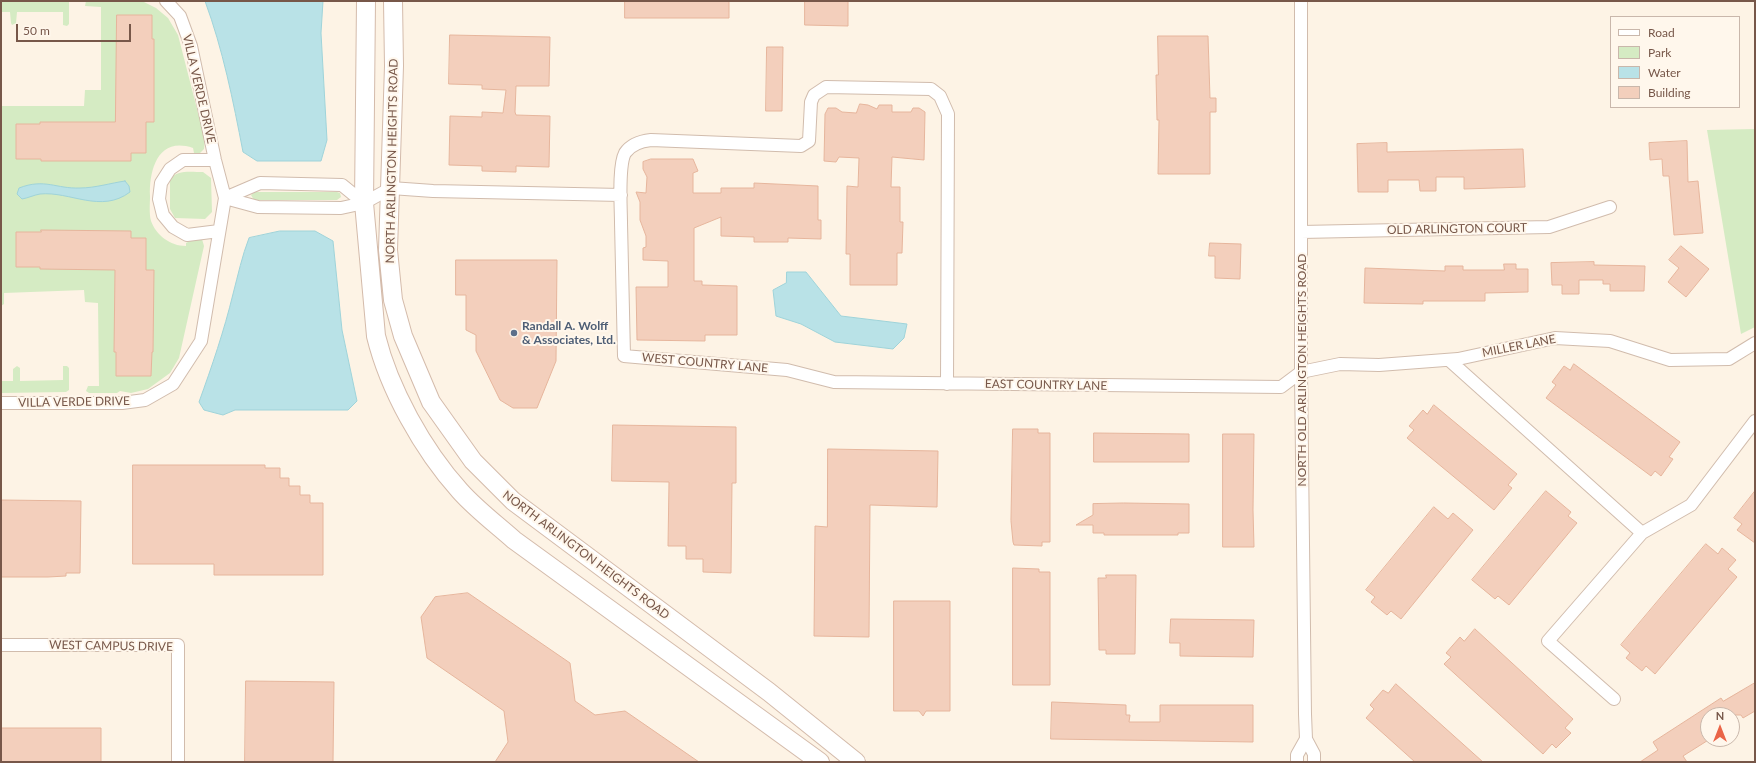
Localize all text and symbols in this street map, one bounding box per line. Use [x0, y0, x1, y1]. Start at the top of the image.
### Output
scale bar [18, 16, 133, 42]
legend [1610, 16, 1740, 108]
text: 50 m [23, 23, 50, 38]
text: Road [1648, 25, 1675, 40]
street label: VILLA VERDE DRIVE [179, 33, 219, 145]
text: Park [1648, 45, 1671, 60]
street label: NORTH ARLINGTON HEIGHTS ROAD [383, 58, 401, 264]
text: Water [1648, 65, 1681, 80]
text: Building [1648, 85, 1691, 100]
street label: OLD ARLINGTON COURT [1387, 221, 1527, 237]
street label: NORTH OLD ARLINGTON HEIGHTS ROAD [1295, 254, 1309, 486]
place label: Randall A. Wolff & Associates, Ltd. [522, 319, 616, 347]
marker: Randall A. Wolff & Associates, Ltd. [509, 328, 519, 338]
street label: MILLER LANE [1481, 332, 1557, 360]
street label: WEST COUNTRY LANE [641, 350, 769, 376]
street label: EAST COUNTRY LANE [985, 377, 1107, 393]
street label: VILLA VERDE DRIVE [18, 394, 130, 410]
street label: NORTH ARLINGTON HEIGHTS ROAD [500, 488, 672, 622]
street label: WEST CAMPUS DRIVE [49, 638, 173, 654]
north arrow [1700, 707, 1740, 747]
text: N [1716, 709, 1724, 722]

